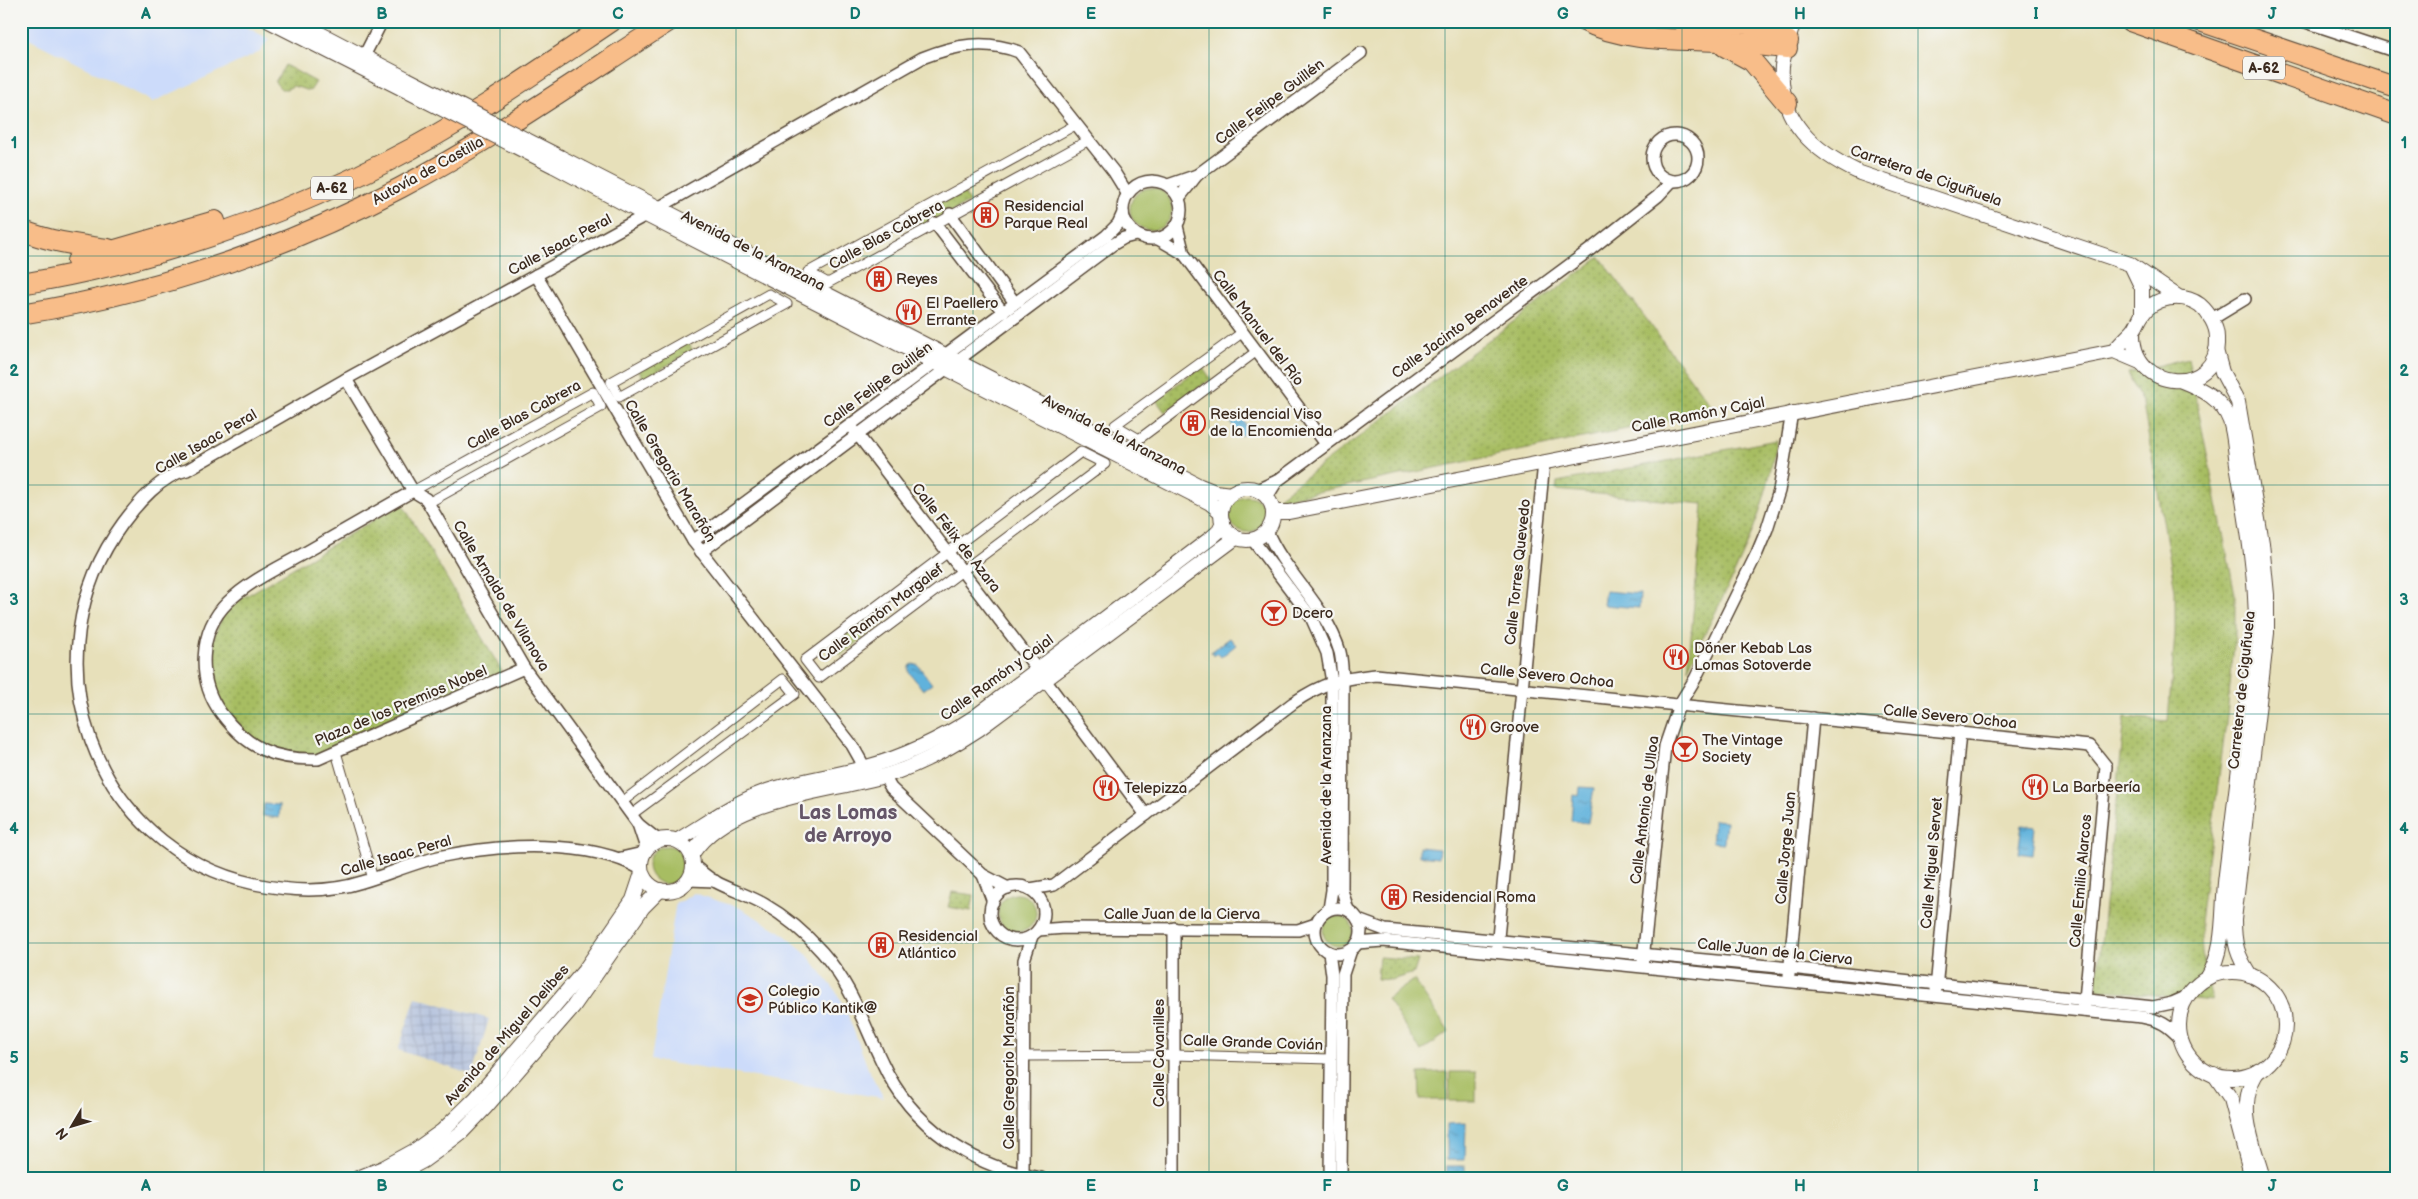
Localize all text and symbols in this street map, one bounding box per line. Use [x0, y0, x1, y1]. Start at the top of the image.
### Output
text: A [140, 5, 151, 24]
text: B [376, 5, 388, 24]
text: C [612, 5, 624, 24]
text: D [849, 5, 861, 24]
text: E [1086, 5, 1096, 24]
text: F [1322, 5, 1332, 24]
text: G [1557, 5, 1569, 24]
text: H [1794, 5, 1806, 24]
text: I [2033, 5, 2039, 24]
text: J [2268, 5, 2277, 24]
street label: Calle Felipe Guillén [1212, 55, 1328, 149]
road number: A-62 [2243, 56, 2285, 80]
street label: Autovía de Castilla [369, 132, 487, 210]
text: 1 [11, 134, 17, 153]
text: 1 [2401, 134, 2407, 153]
street label: Carretera de Ciguñuela [1848, 141, 2004, 211]
road number: A-62 [311, 177, 353, 200]
street label: Calle Blas Cabrera [826, 196, 946, 274]
place label: Residencial Parque Real [1004, 197, 1088, 233]
building icon: Residencial Parque Real [973, 202, 999, 228]
street label: Avenida de la Aranzana [678, 206, 828, 296]
street label: Calle Isaac Peral [505, 210, 615, 280]
building icon: Reyes [866, 266, 892, 292]
street label: Calle Manuel del Río [1208, 266, 1308, 390]
place label: Reyes [896, 270, 938, 289]
street label: Calle Jacinto Benavente [1388, 271, 1532, 383]
place label: El Paellero Errante [926, 294, 999, 330]
restaurant icon: El Paellero Errante [896, 299, 922, 325]
street label: Calle Felipe Guillén [820, 338, 936, 432]
text: 2 [9, 362, 19, 381]
text: 2 [2399, 362, 2409, 381]
street label: Calle Blas Cabrera [464, 376, 584, 454]
street label: Avenida de la Aranzana [1039, 390, 1189, 480]
street label: Calle Ramón y Cajal [1630, 393, 1766, 437]
street label: Calle Gregorio Marañón [620, 396, 720, 546]
street label: Calle Isaac Peral [152, 405, 260, 479]
place label: Residencial Viso de la Encomienda [1210, 405, 1333, 441]
building icon: Residencial Viso de la Encomienda [1180, 410, 1206, 436]
street label: Calle Félix de Azara [907, 479, 1005, 597]
street label: Calle Torres Quevedo [1501, 498, 1535, 646]
street label: Calle Arnaldo de Vilanova [448, 517, 554, 675]
street label: Calle Ramón Margalef [815, 560, 948, 666]
text: 3 [9, 591, 19, 610]
text: 3 [2399, 591, 2409, 610]
bar icon: Dcero [1261, 600, 1287, 626]
place label: Dcero [1292, 604, 1333, 623]
street label: Carretera de Ciguñuela [2224, 610, 2260, 770]
street label: Calle Ramón y Cajal [937, 631, 1057, 725]
place label: Döner Kebab Las Lomas Sotoverde [1694, 639, 1812, 675]
restaurant icon: Döner Kebab Las Lomas Sotoverde [1663, 644, 1689, 670]
street label: Calle Severo Ochoa [1479, 660, 1615, 692]
street label: Plaza de los Premios Nobel [312, 661, 490, 751]
street label: Calle Severo Ochoa [1882, 701, 2018, 733]
street label: Avenida de la Aranzana [1317, 706, 1336, 864]
restaurant icon: Groove [1460, 714, 1486, 740]
place label: Groove [1490, 718, 1539, 737]
place label: The Vintage Society [1702, 731, 1783, 767]
street label: Calle Antonio de Ulloa [1626, 735, 1664, 885]
bar icon: The Vintage Society [1672, 736, 1698, 762]
restaurant icon: La Barbeería [2022, 774, 2048, 800]
restaurant icon: Telepizza [1093, 775, 1119, 801]
place label: La Barbeería [2052, 778, 2141, 797]
place label: Telepizza [1124, 779, 1187, 798]
street label: Calle Jorge Juan [1772, 791, 1800, 905]
street label: Calle Miguel Servet [1917, 796, 1947, 930]
district label: Las Lomas de Arroyo [799, 801, 898, 848]
street label: Calle Emilio Alarcos [2066, 813, 2096, 949]
text: 4 [9, 820, 19, 839]
text: 4 [2399, 820, 2409, 839]
street label: Calle Isaac Peral [338, 831, 454, 881]
building icon: Residencial Roma [1381, 884, 1407, 910]
place label: Residencial Roma [1412, 888, 1536, 907]
street label: Calle Juan de la Cierva [1104, 905, 1260, 924]
place label: Residencial Atlántico [898, 927, 978, 963]
building icon: Residencial Atlántico [868, 932, 894, 958]
street label: Calle Juan de la Cierva [1696, 934, 1854, 970]
street label: Avenida de Miguel Delibes [441, 960, 574, 1109]
place label: Colegio Público Kantik@ [768, 982, 877, 1018]
street label: Calle Gregorio Marañón [1000, 986, 1019, 1150]
school or university icon: Colegio Público Kantik@ [737, 987, 763, 1013]
street label: Calle Cavanilles [1150, 998, 1169, 1107]
street label: Calle Grande Covián [1183, 1031, 1323, 1055]
text: 5 [9, 1049, 19, 1068]
text: 5 [2399, 1049, 2409, 1068]
north arrow [48, 1102, 98, 1152]
text: N [52, 1124, 72, 1143]
text: A [140, 1177, 151, 1196]
text: B [376, 1177, 388, 1196]
text: C [612, 1177, 624, 1196]
text: D [849, 1177, 861, 1196]
text: E [1086, 1177, 1096, 1196]
text: F [1322, 1177, 1332, 1196]
text: G [1557, 1177, 1569, 1196]
text: H [1794, 1177, 1806, 1196]
text: I [2033, 1177, 2039, 1196]
text: J [2268, 1177, 2277, 1196]

